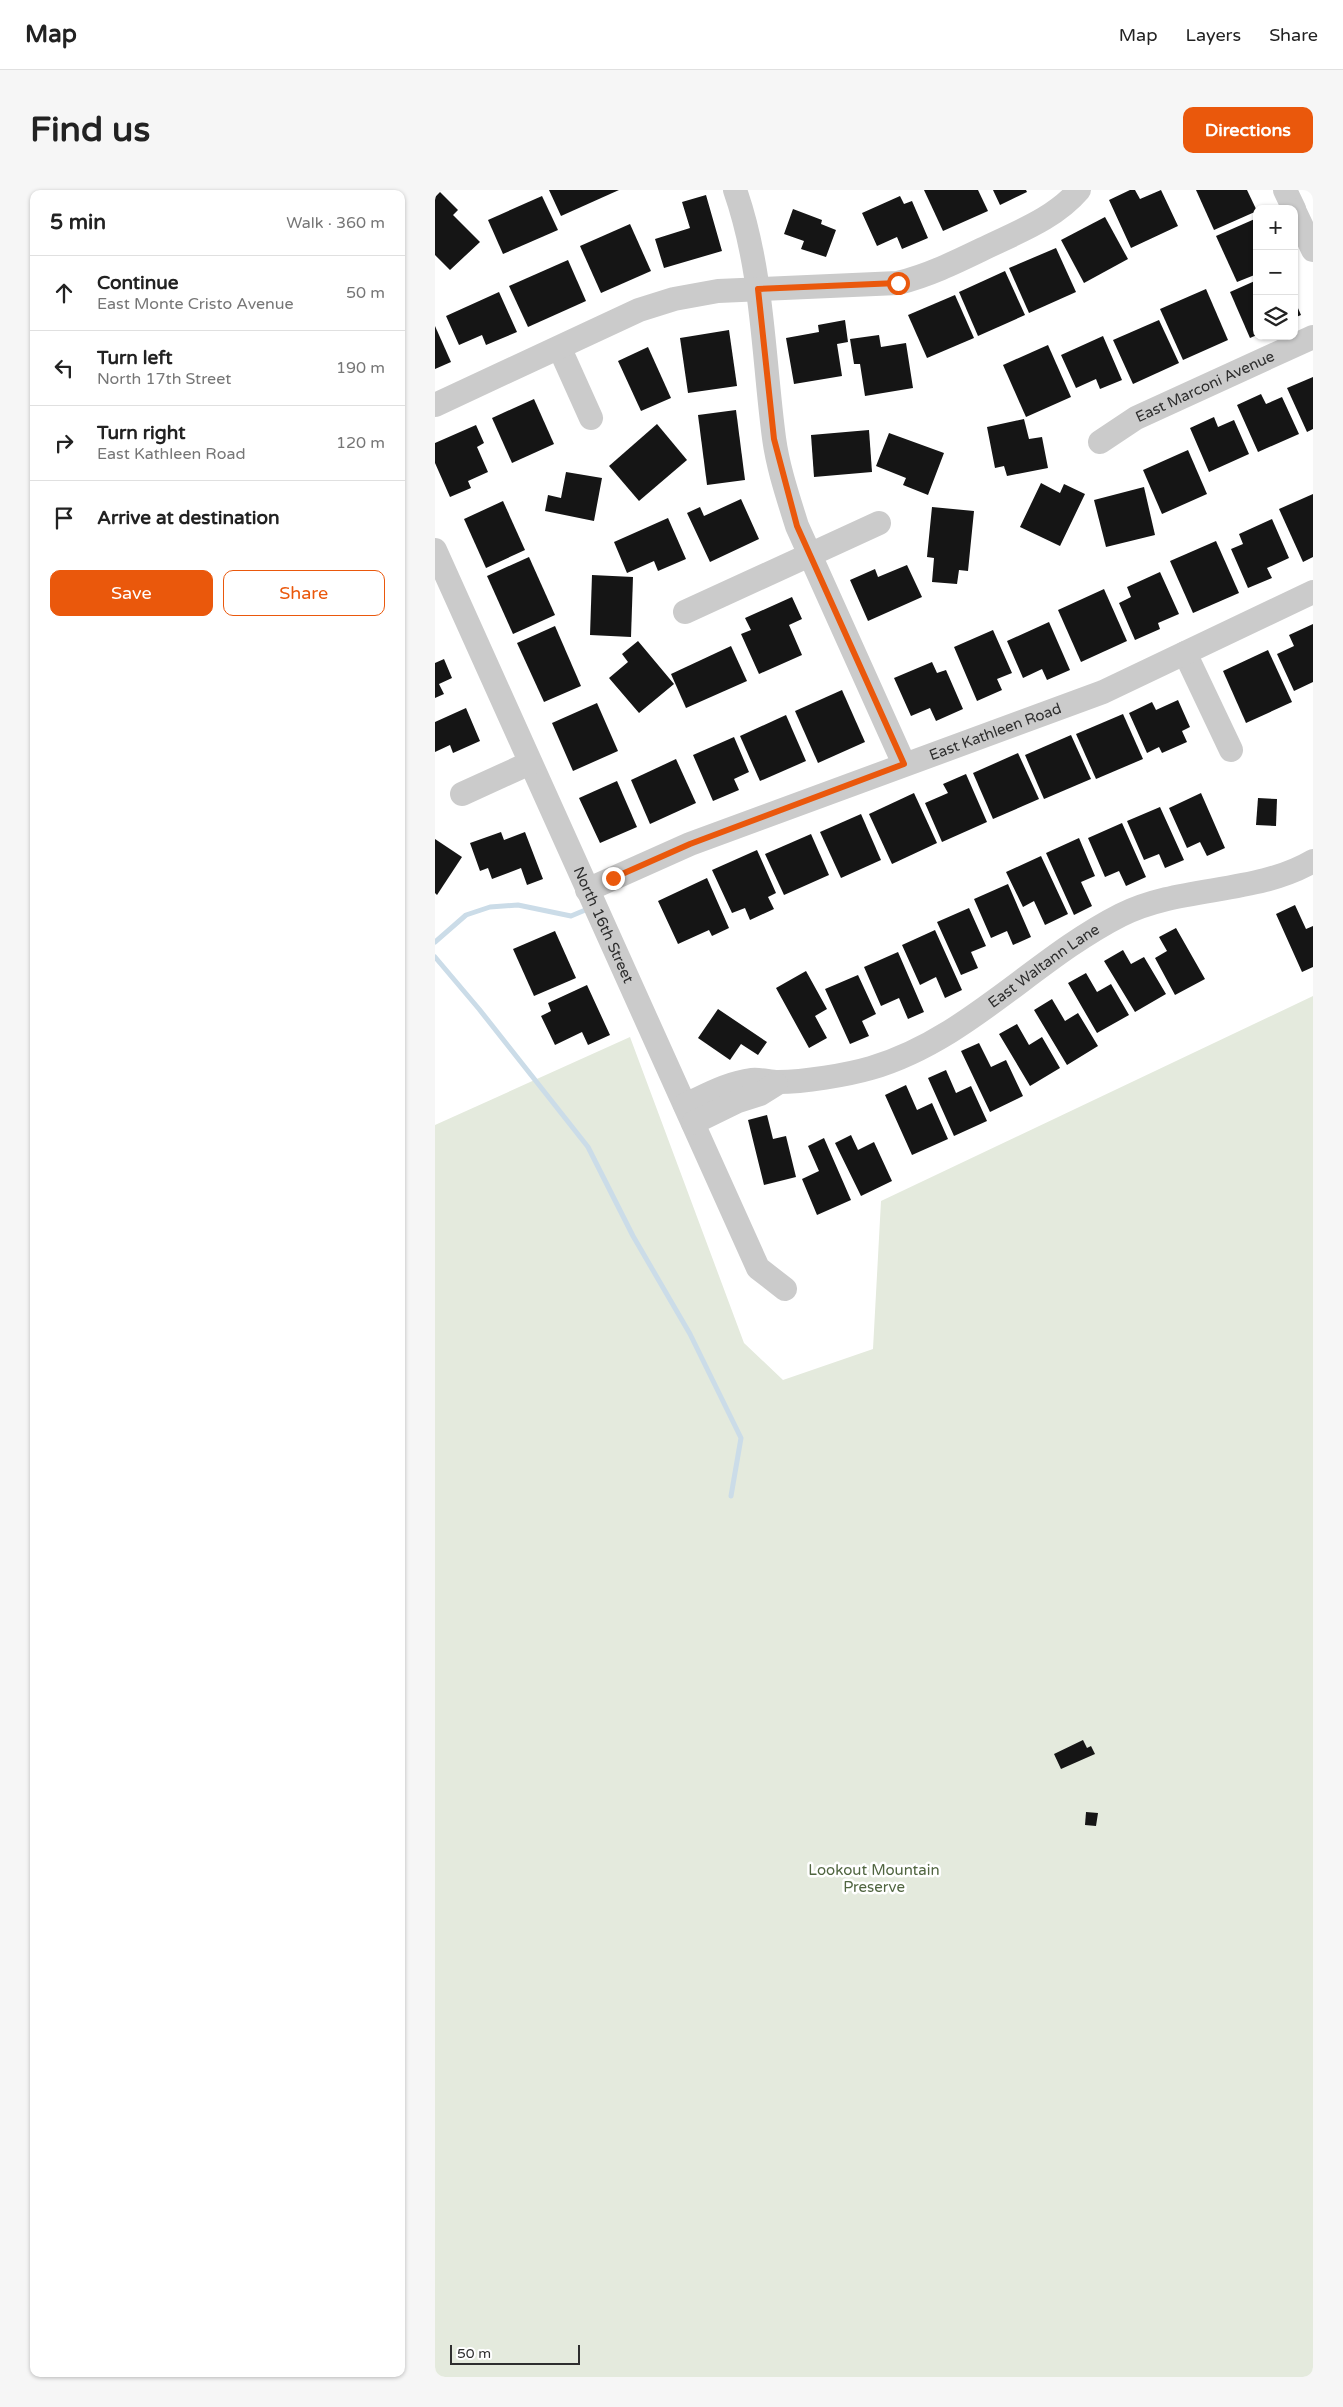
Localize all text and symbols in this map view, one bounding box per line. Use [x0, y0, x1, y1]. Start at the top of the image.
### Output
text: Map [25, 20, 77, 49]
text: Map [1119, 24, 1158, 46]
text: Layers [1186, 24, 1241, 46]
text: Share [1269, 24, 1318, 46]
button: Directions [1183, 107, 1313, 153]
text: Find us [30, 109, 150, 151]
map controls [1253, 205, 1298, 340]
button: + [1253, 205, 1298, 250]
text: 5 min [50, 210, 106, 235]
text: Walk · 360 m [286, 213, 385, 233]
button: − [1253, 250, 1298, 295]
text: Continue [97, 272, 179, 294]
route start [887, 272, 910, 295]
icon: ahead [50, 279, 78, 307]
text: 50 m [346, 283, 385, 303]
text: East Monte Cristo Avenue [97, 294, 294, 314]
button: layers [1253, 295, 1298, 340]
text: Turn left [97, 347, 173, 369]
street label: East Marconi Avenue [1133, 347, 1277, 426]
icon: left [50, 354, 78, 382]
text: 190 m [336, 358, 385, 378]
text: North 17th Street [97, 369, 231, 389]
text: Turn right [97, 422, 185, 444]
icon: right [50, 429, 78, 457]
text: 120 m [336, 433, 385, 453]
text: East Kathleen Road [97, 444, 246, 464]
icon: arrive [50, 504, 78, 532]
text: Arrive at destination [97, 507, 280, 529]
button: Save [50, 570, 213, 616]
button: Share [223, 570, 385, 616]
street label: East Kathleen Road [927, 699, 1064, 764]
street label: North 16th Street [570, 864, 638, 986]
route end [602, 867, 625, 890]
street label: East Waltann Lane [985, 920, 1103, 1012]
park label: Lookout Mountain Preserve [808, 1861, 940, 1896]
scale bar [450, 2342, 580, 2365]
text: 50 m [457, 2345, 491, 2362]

